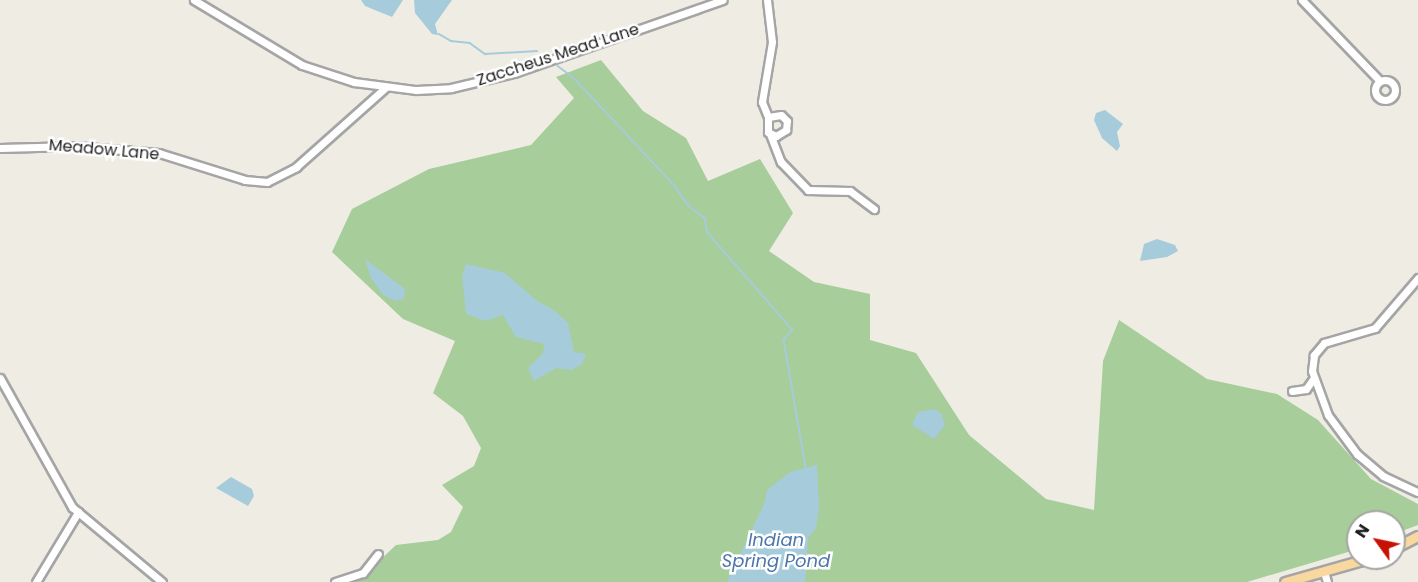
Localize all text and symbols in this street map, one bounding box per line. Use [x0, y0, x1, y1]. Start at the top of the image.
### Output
street label: Zaccheus Mead Lane [474, 20, 642, 90]
street label: Meadow Lane [48, 136, 160, 164]
north arrow [1346, 510, 1406, 570]
text: N [1349, 520, 1375, 542]
water label: Indian Spring Pond [722, 530, 830, 572]

